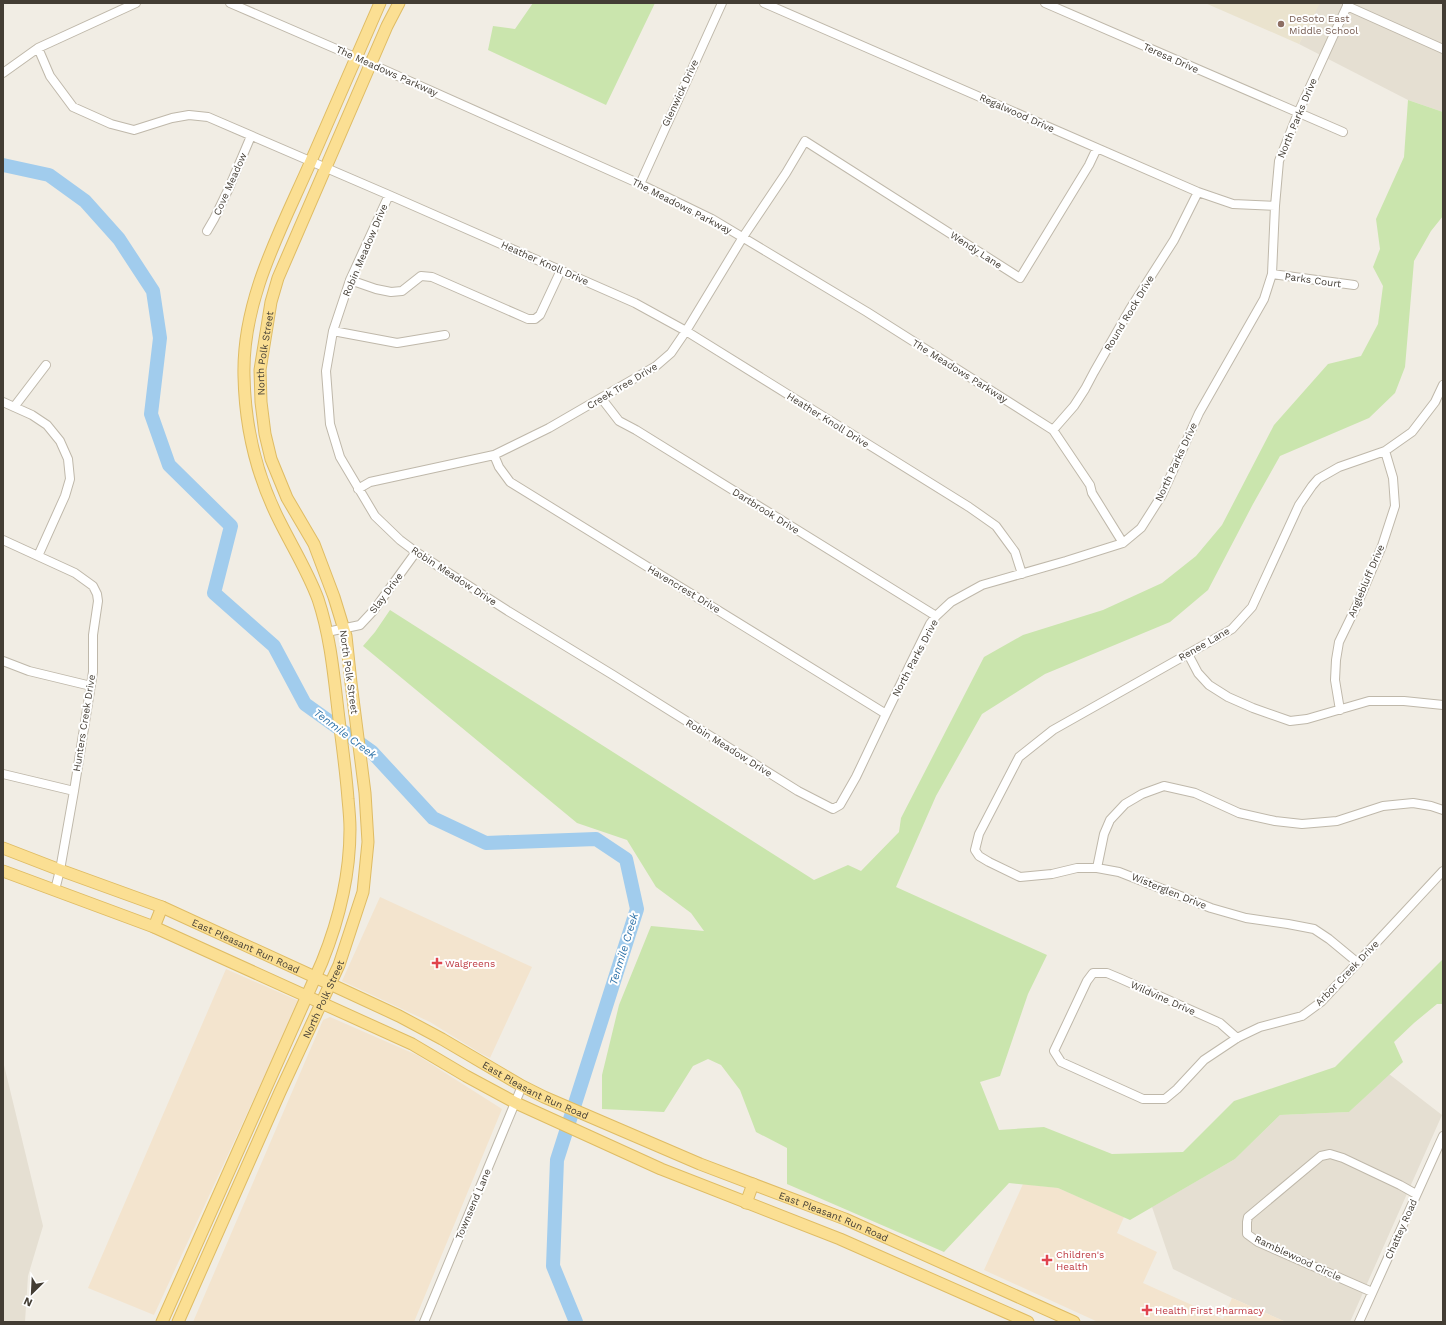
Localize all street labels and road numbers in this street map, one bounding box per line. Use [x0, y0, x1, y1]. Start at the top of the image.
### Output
street label: Teresa Drive [1142, 41, 1201, 75]
street label: The Meadows Parkway [334, 44, 440, 99]
street label: Glenwick Drive [660, 58, 700, 128]
street label: North Parks Drive [1275, 76, 1319, 160]
street label: Regalwood Drive [978, 92, 1056, 135]
street label: Cove Meadow [211, 150, 249, 217]
street label: The Meadows Parkway [630, 176, 734, 236]
street label: Robin Meadow Drive [341, 202, 390, 298]
street label: Wendy Lane [948, 229, 1004, 271]
street label: Heather Knoll Drive [500, 239, 591, 287]
street label: Parks Court [1284, 271, 1343, 290]
street label: Round Rock Drive [1102, 273, 1156, 353]
street label: North Polk Street [254, 310, 275, 396]
street label: The Meadows Parkway [910, 337, 1010, 405]
street label: Creek Tree Drive [585, 361, 659, 411]
street label: Heather Knoll Drive [785, 390, 871, 450]
street label: North Parks Drive [1153, 421, 1199, 503]
street label: Dartbrook Drive [731, 486, 802, 536]
street label: Anglebluff Drive [1346, 543, 1386, 619]
street label: Robin Meadow Drive [409, 544, 499, 608]
street label: Havencrest Drive [646, 563, 723, 615]
street label: Slay Drive [367, 570, 405, 615]
street label: North Parks Drive [890, 617, 940, 698]
street label: Renee Lane [1177, 625, 1232, 663]
street label: North Polk Street [338, 629, 360, 716]
street label: Hunters Creek Drive [71, 673, 97, 772]
street label: Robin Meadow Drive [684, 717, 774, 779]
street label: Wisterglen Drive [1130, 871, 1208, 911]
street label: East Pleasant Run Road [190, 916, 302, 975]
street label: Arbor Creek Drive [1313, 938, 1381, 1008]
street label: North Polk Street [300, 958, 346, 1040]
street label: Wildvine Drive [1129, 979, 1197, 1017]
street label: East Pleasant Run Road [481, 1059, 590, 1121]
street label: Townsend Lane [453, 1167, 493, 1241]
street label: East Pleasant Run Road [778, 1189, 890, 1243]
street label: Chattey Road [1383, 1197, 1419, 1261]
street label: Ramblewood Circle [1253, 1233, 1343, 1283]

